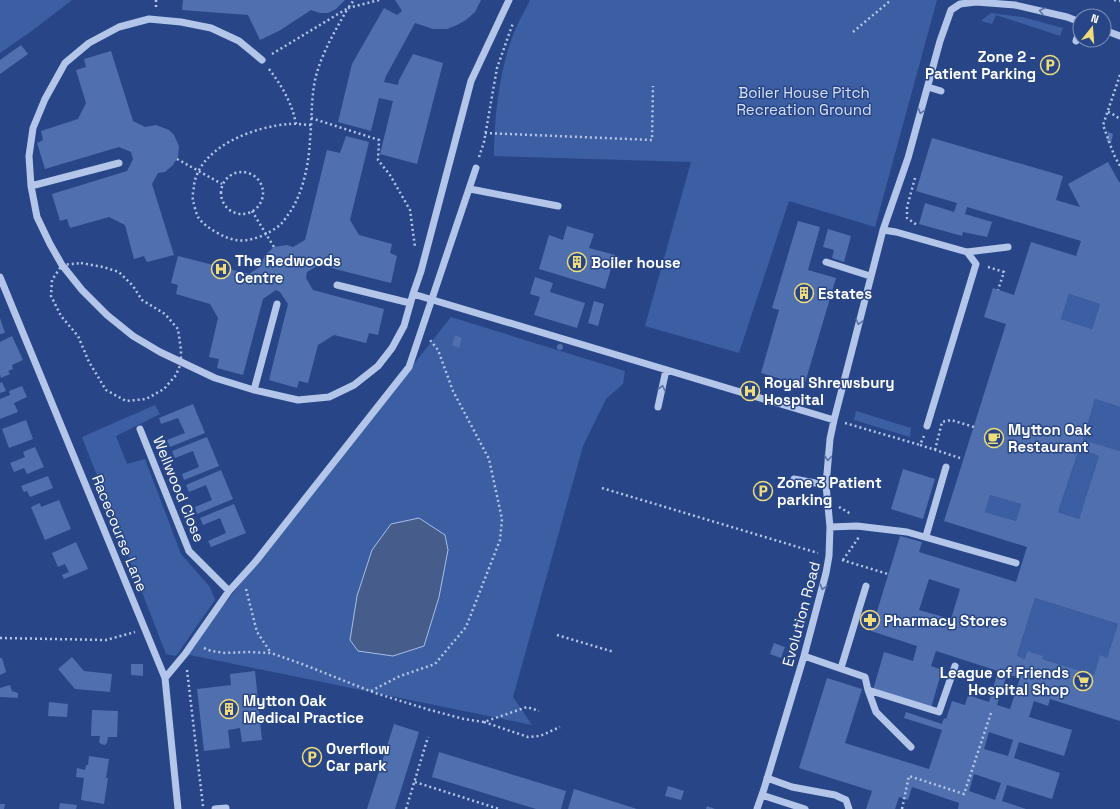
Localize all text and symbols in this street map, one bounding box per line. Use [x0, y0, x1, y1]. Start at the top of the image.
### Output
one-way arrow [1039, 8, 1046, 16]
north arrow [1072, 8, 1112, 48]
text: N [1089, 11, 1100, 26]
place label: Zone 2 - Patient Parking [925, 47, 1036, 83]
parking icon: Zone 2 - Patient Parking [1039, 54, 1061, 76]
park label: Boiler House Pitch Recreation Ground [736, 83, 872, 119]
one-way arrow [917, 108, 926, 115]
place label: The Redwoods Centre [235, 251, 341, 287]
building icon: Boiler house [566, 251, 588, 273]
place label: Boiler house [591, 253, 681, 272]
hospital icon: The Redwoods Centre [210, 258, 232, 280]
building icon: Estates [793, 282, 815, 304]
place label: Estates [818, 284, 872, 303]
one-way arrow [855, 318, 864, 325]
place label: Royal Shrewsbury Hospital [764, 373, 895, 409]
hospital icon: Royal Shrewsbury Hospital [739, 380, 761, 402]
one-way arrow [658, 385, 666, 391]
place label: Mytton Oak Restaurant [1008, 420, 1092, 456]
cafe icon: Mytton Oak Restaurant [983, 427, 1005, 449]
street label: Wellwood Close [149, 433, 209, 545]
one-way arrow [823, 455, 832, 461]
street label: Racecourse Lane [88, 472, 152, 594]
place label: Zone 3 Patient parking [777, 473, 882, 509]
parking icon: Zone 3 Patient parking [752, 480, 774, 502]
street label: Evolution Road [778, 559, 824, 669]
one-way arrow [819, 584, 827, 591]
pharmacy icon: Pharmacy Stores [859, 609, 881, 631]
place label: Pharmacy Stores [884, 611, 1007, 630]
place label: League of Friends Hospital Shop [940, 663, 1069, 699]
supermarket icon: League of Friends Hospital Shop [1072, 670, 1094, 692]
place label: Mytton Oak Medical Practice [243, 691, 364, 727]
building icon: Mytton Oak Medical Practice [218, 698, 240, 720]
place label: Overflow Car park [326, 739, 390, 775]
parking icon: Overflow Car park [301, 746, 323, 768]

